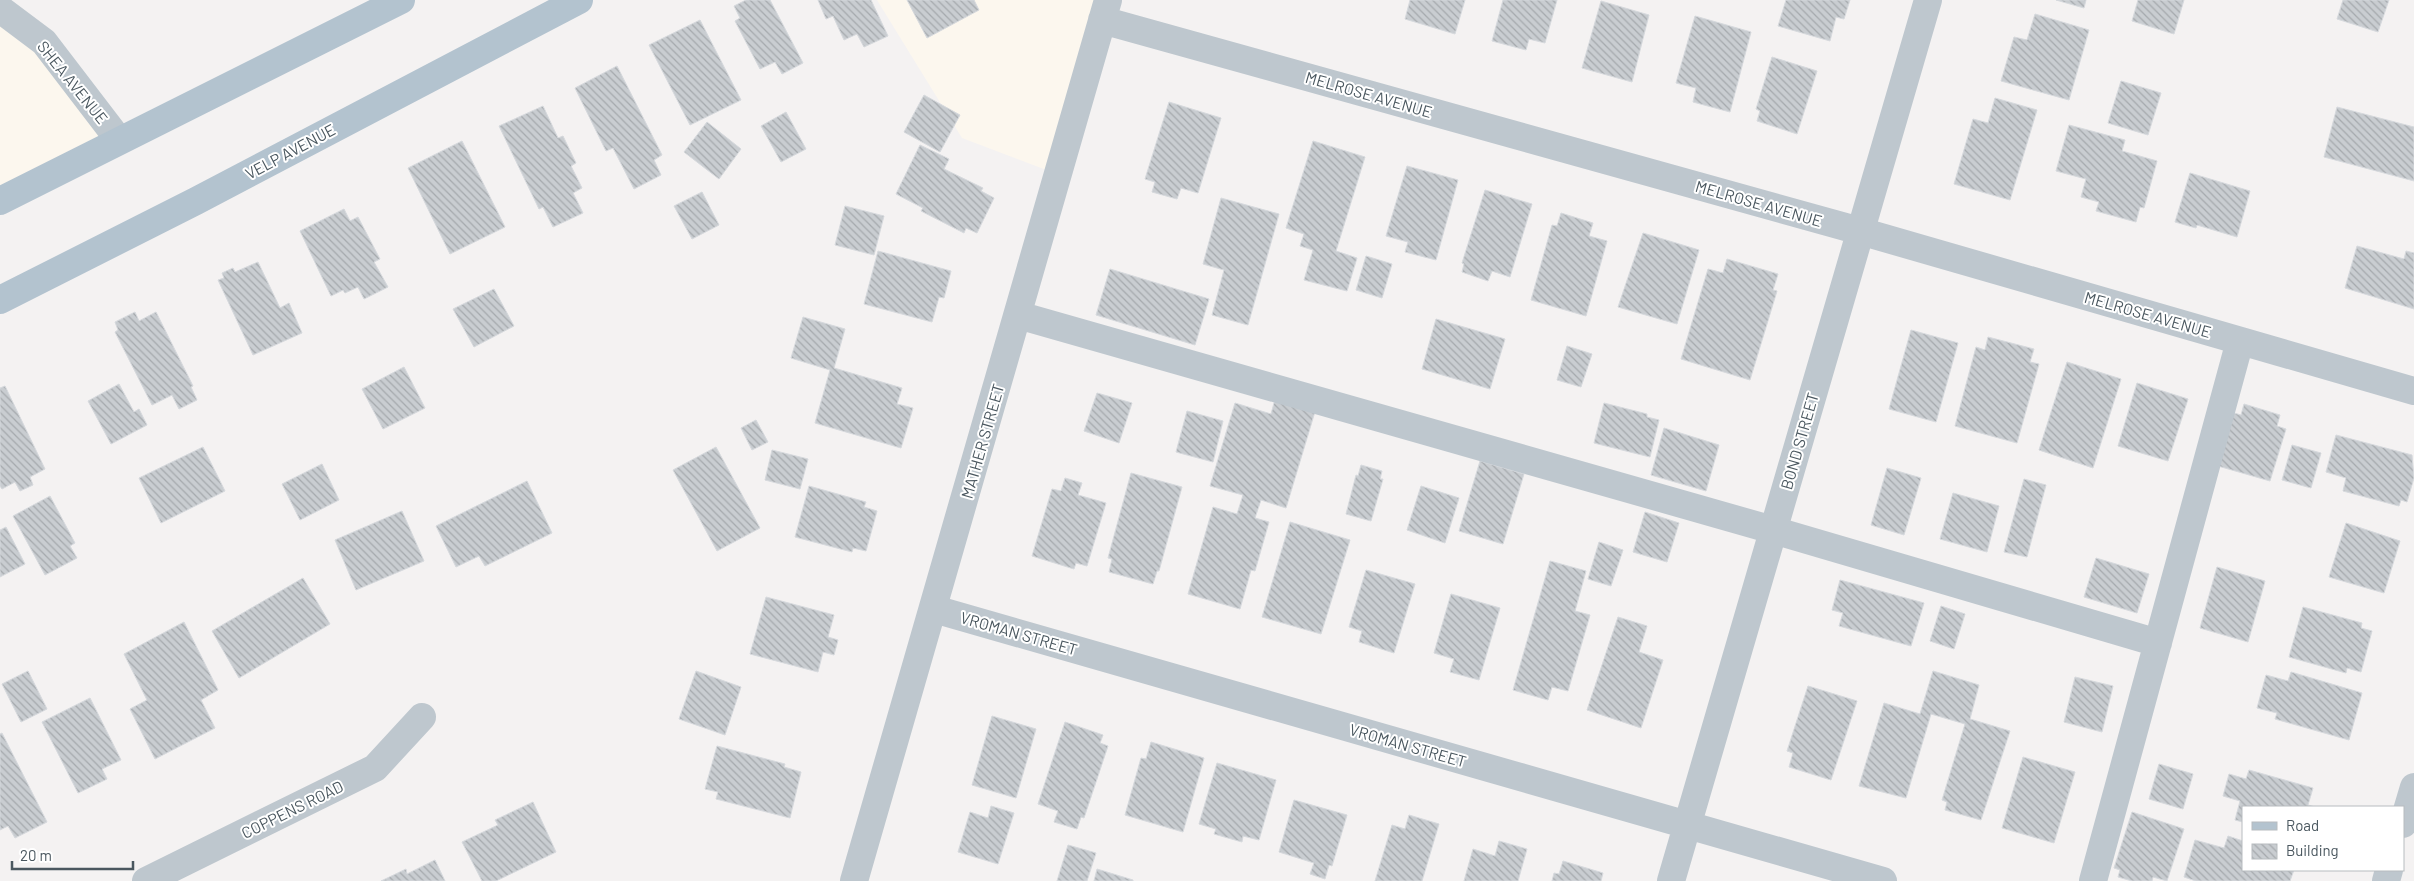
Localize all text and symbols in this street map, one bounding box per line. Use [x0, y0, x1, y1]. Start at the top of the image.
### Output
street label: SHEA AVENUE [34, 37, 112, 127]
street label: MELROSE AVENUE [1303, 67, 1435, 121]
street label: VELP AVENUE [242, 119, 338, 183]
street label: MELROSE AVENUE [1693, 176, 1825, 230]
street label: MELROSE AVENUE [2082, 287, 2214, 341]
street label: MATHER STREET [957, 381, 1007, 501]
street label: BOND STREET [1776, 390, 1822, 492]
street label: VROMAN STREET [958, 607, 1080, 659]
street label: VROMAN STREET [1347, 719, 1469, 771]
street label: COPPENS ROAD [238, 776, 346, 842]
legend [2242, 806, 2404, 871]
text: Road [2286, 816, 2319, 834]
scale bar [12, 838, 134, 870]
text: Building [2286, 841, 2339, 859]
text: 20 m [20, 846, 52, 864]

